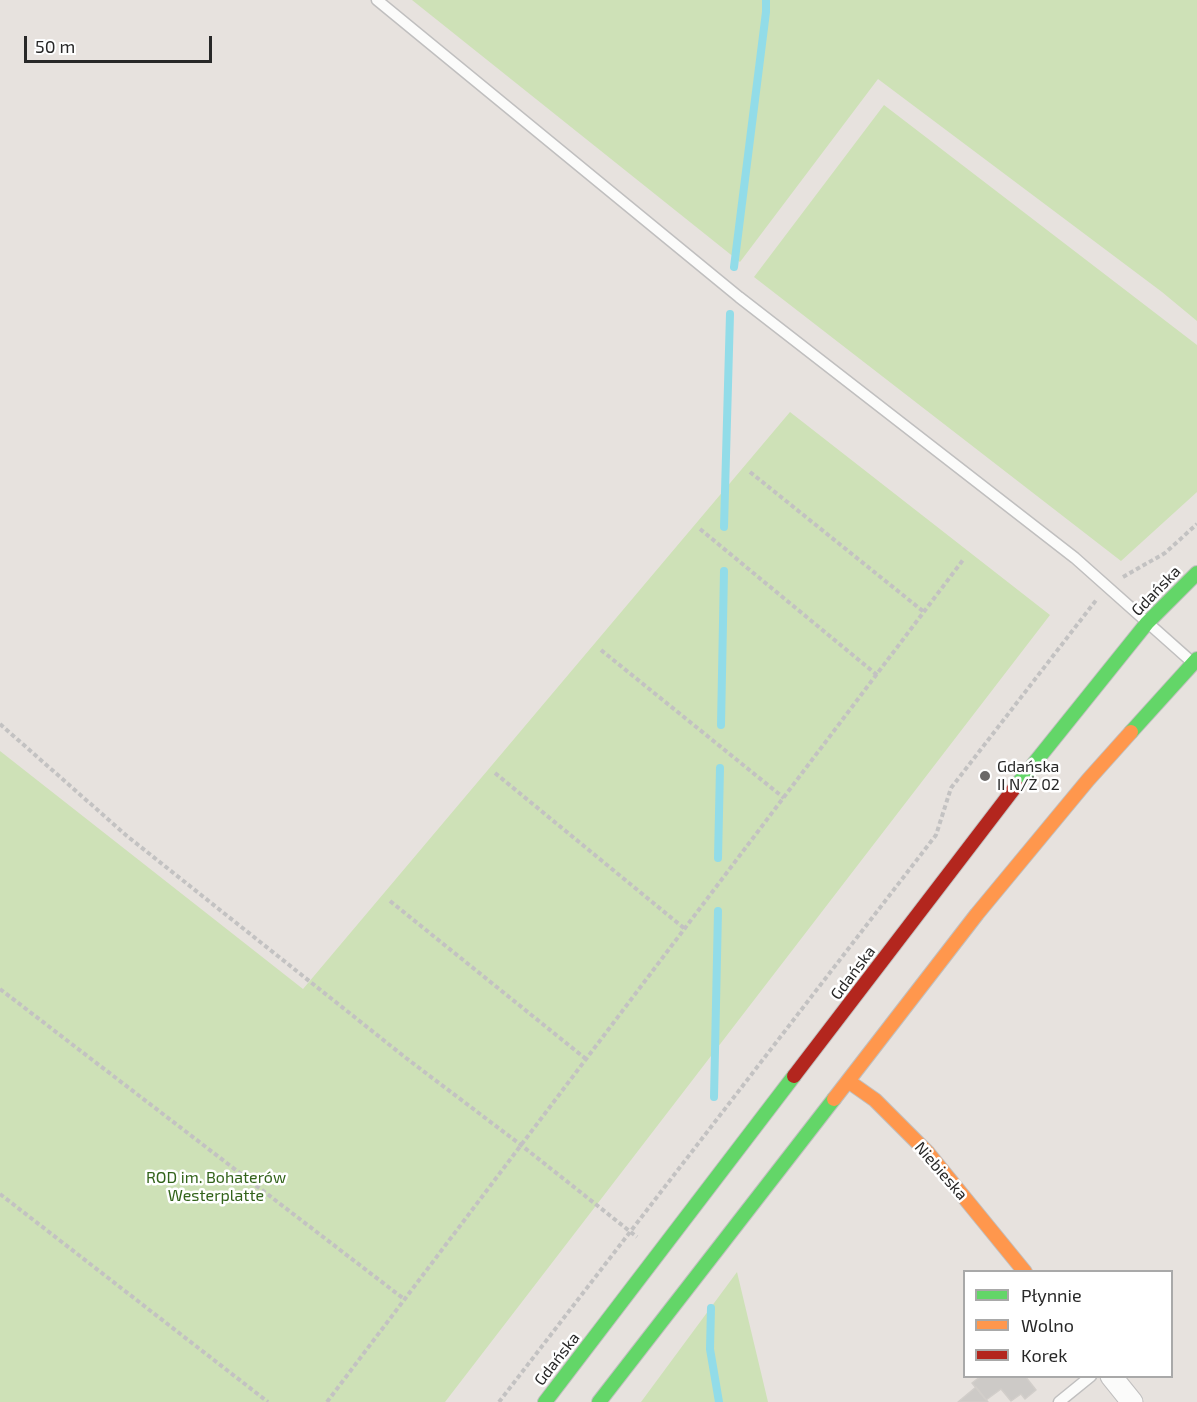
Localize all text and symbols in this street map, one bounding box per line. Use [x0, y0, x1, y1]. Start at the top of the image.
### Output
scale bar [27, 24, 214, 62]
text: 50 m [35, 35, 75, 57]
street label: Gdańska [1127, 562, 1185, 620]
place label: Gdańska II N/Ż 02 [997, 757, 1060, 795]
marker: Gdańska II N/Ż 02 [978, 769, 992, 783]
street label: Gdańska [827, 942, 879, 1004]
street label: Niebieska [911, 1138, 971, 1204]
park label: ROD im. Bohaterów Westerplatte [146, 1168, 286, 1206]
legend [963, 1270, 1173, 1378]
text: Płynnie [1021, 1284, 1082, 1306]
text: Wolno [1021, 1314, 1074, 1336]
street label: Gdańska [530, 1329, 584, 1389]
text: Korek [1021, 1344, 1067, 1366]

